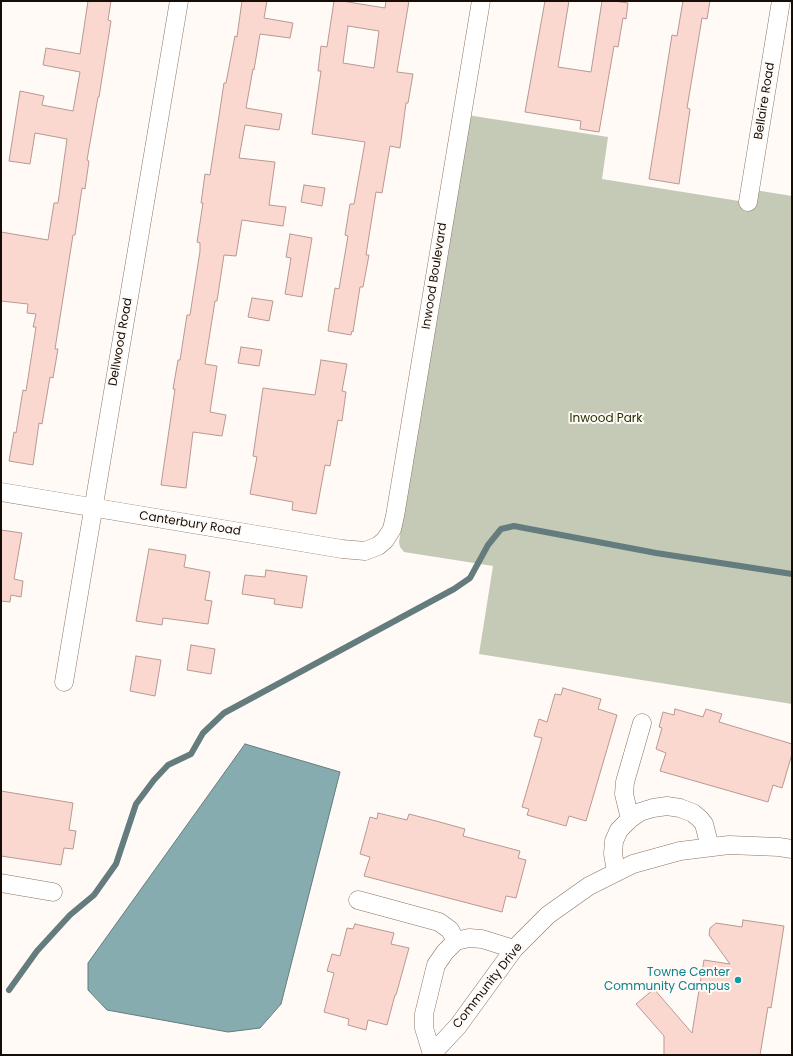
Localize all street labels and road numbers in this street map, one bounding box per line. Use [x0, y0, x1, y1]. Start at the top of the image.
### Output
street label: Bellaire Road [752, 61, 778, 141]
street label: Inwood Boulevard [419, 222, 451, 330]
street label: Dellwood Road [106, 297, 136, 387]
street label: Canterbury Road [138, 509, 242, 539]
street label: Community Drive [450, 940, 526, 1032]

